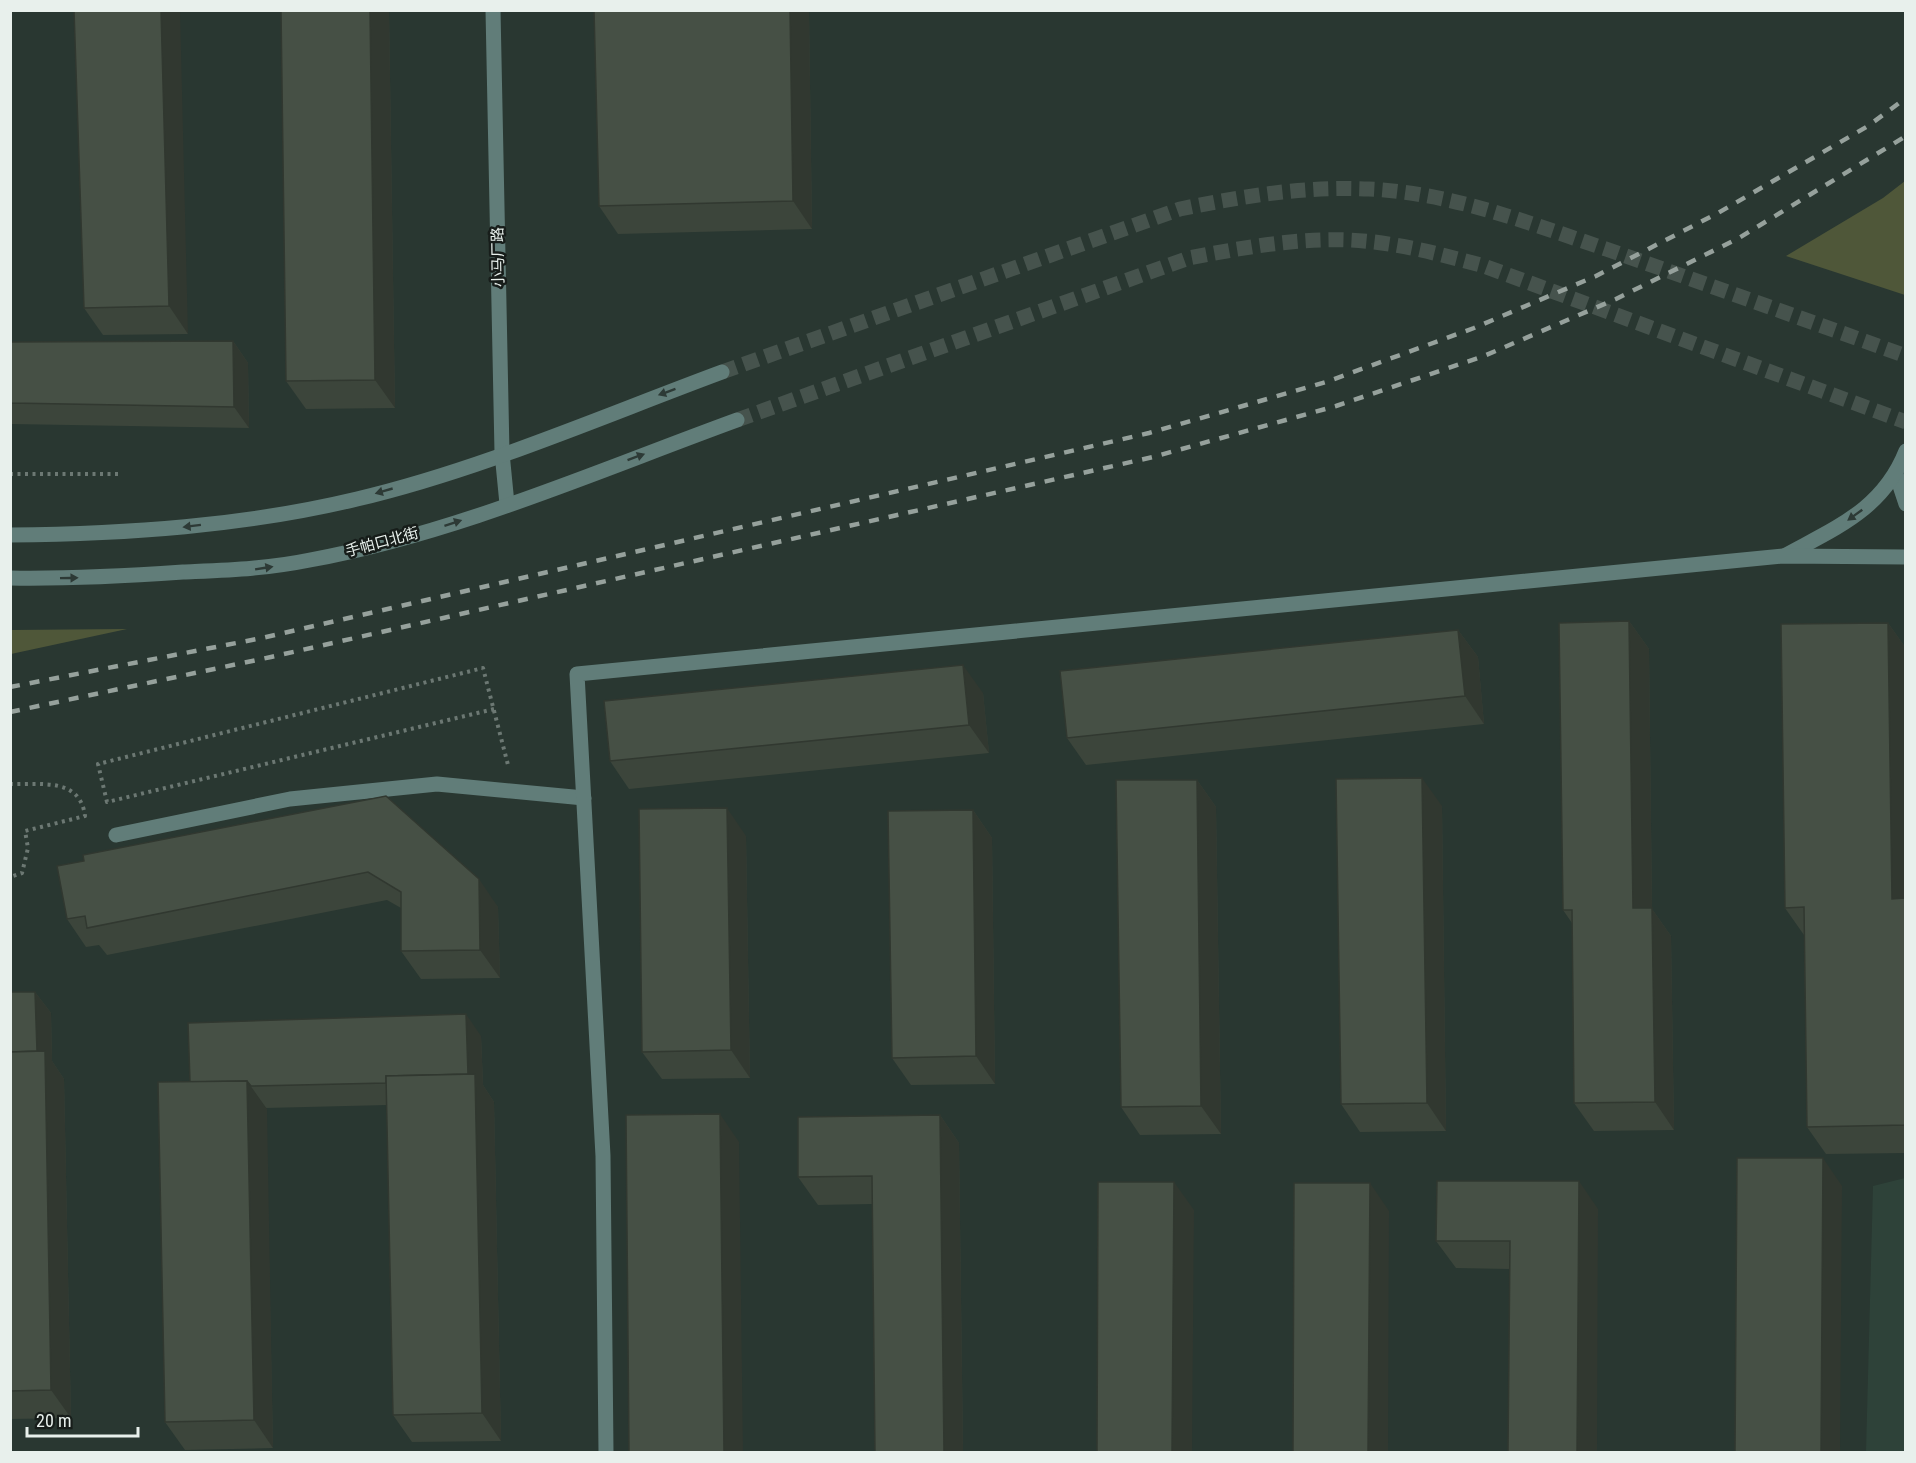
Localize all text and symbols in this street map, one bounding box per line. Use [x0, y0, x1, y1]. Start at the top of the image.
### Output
street label: 小马厂路 [488, 227, 508, 287]
one-way arrow [658, 388, 676, 398]
one-way arrow [628, 451, 646, 461]
one-way arrow [375, 487, 393, 496]
one-way arrow [1848, 509, 1864, 521]
one-way arrow [444, 518, 462, 527]
one-way arrow [183, 522, 202, 531]
street label: 手帕口北街 [343, 524, 421, 560]
one-way arrow [254, 563, 273, 572]
one-way arrow [59, 573, 78, 583]
scale bar [27, 1400, 138, 1438]
text: 20 m [36, 1410, 71, 1431]

